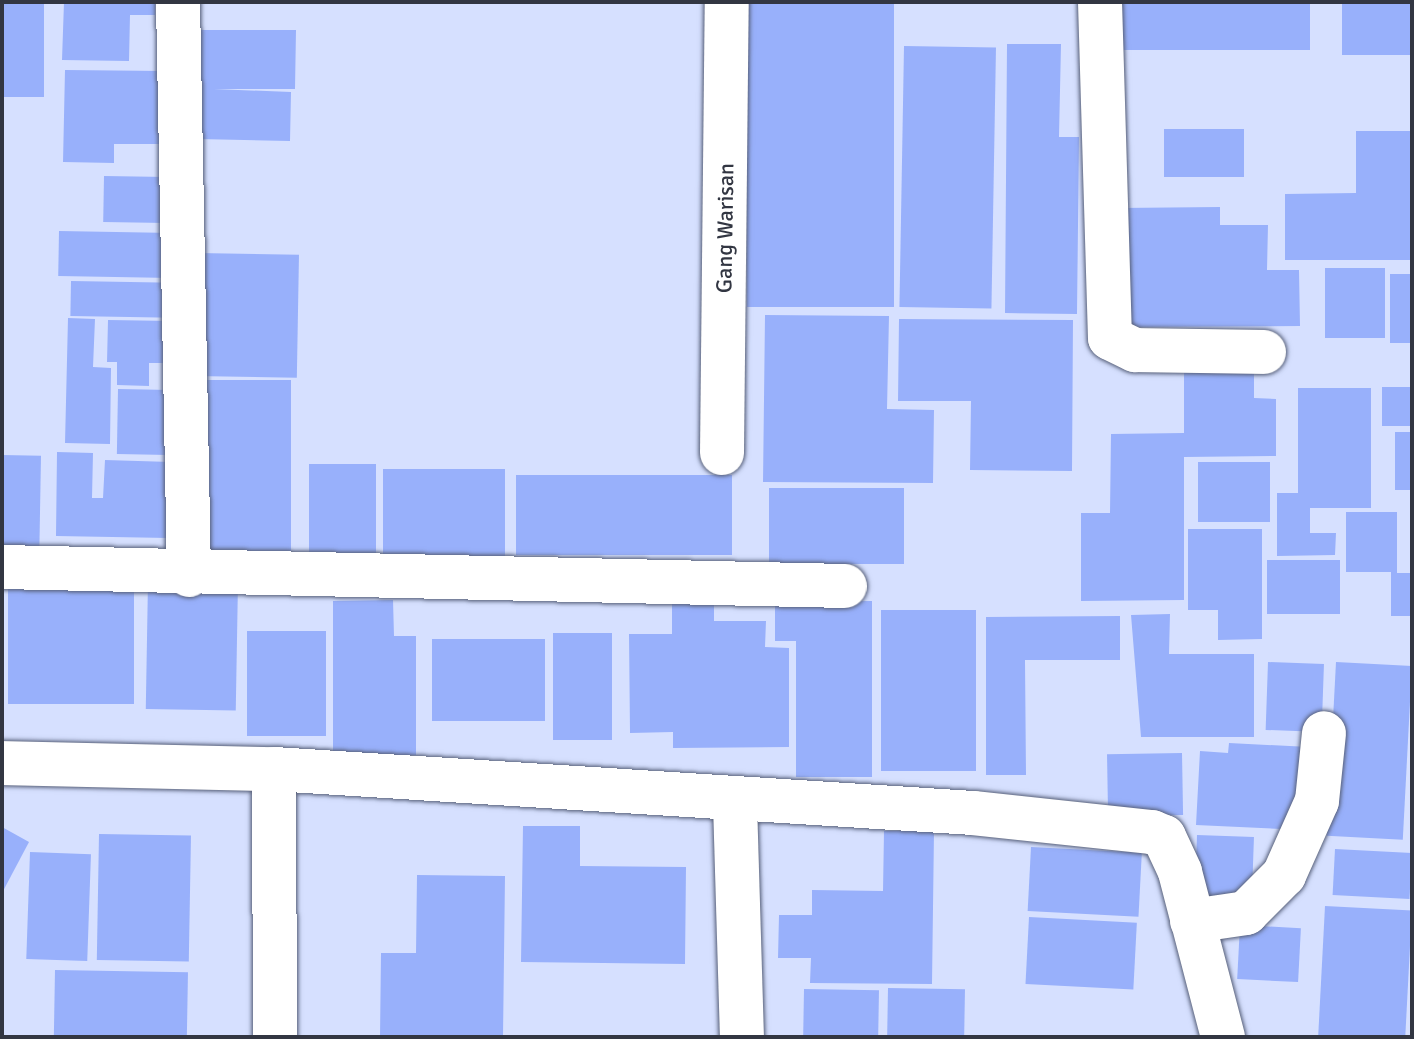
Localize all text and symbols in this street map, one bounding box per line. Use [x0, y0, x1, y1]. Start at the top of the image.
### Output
street label: Gang Warisan [711, 163, 739, 293]

